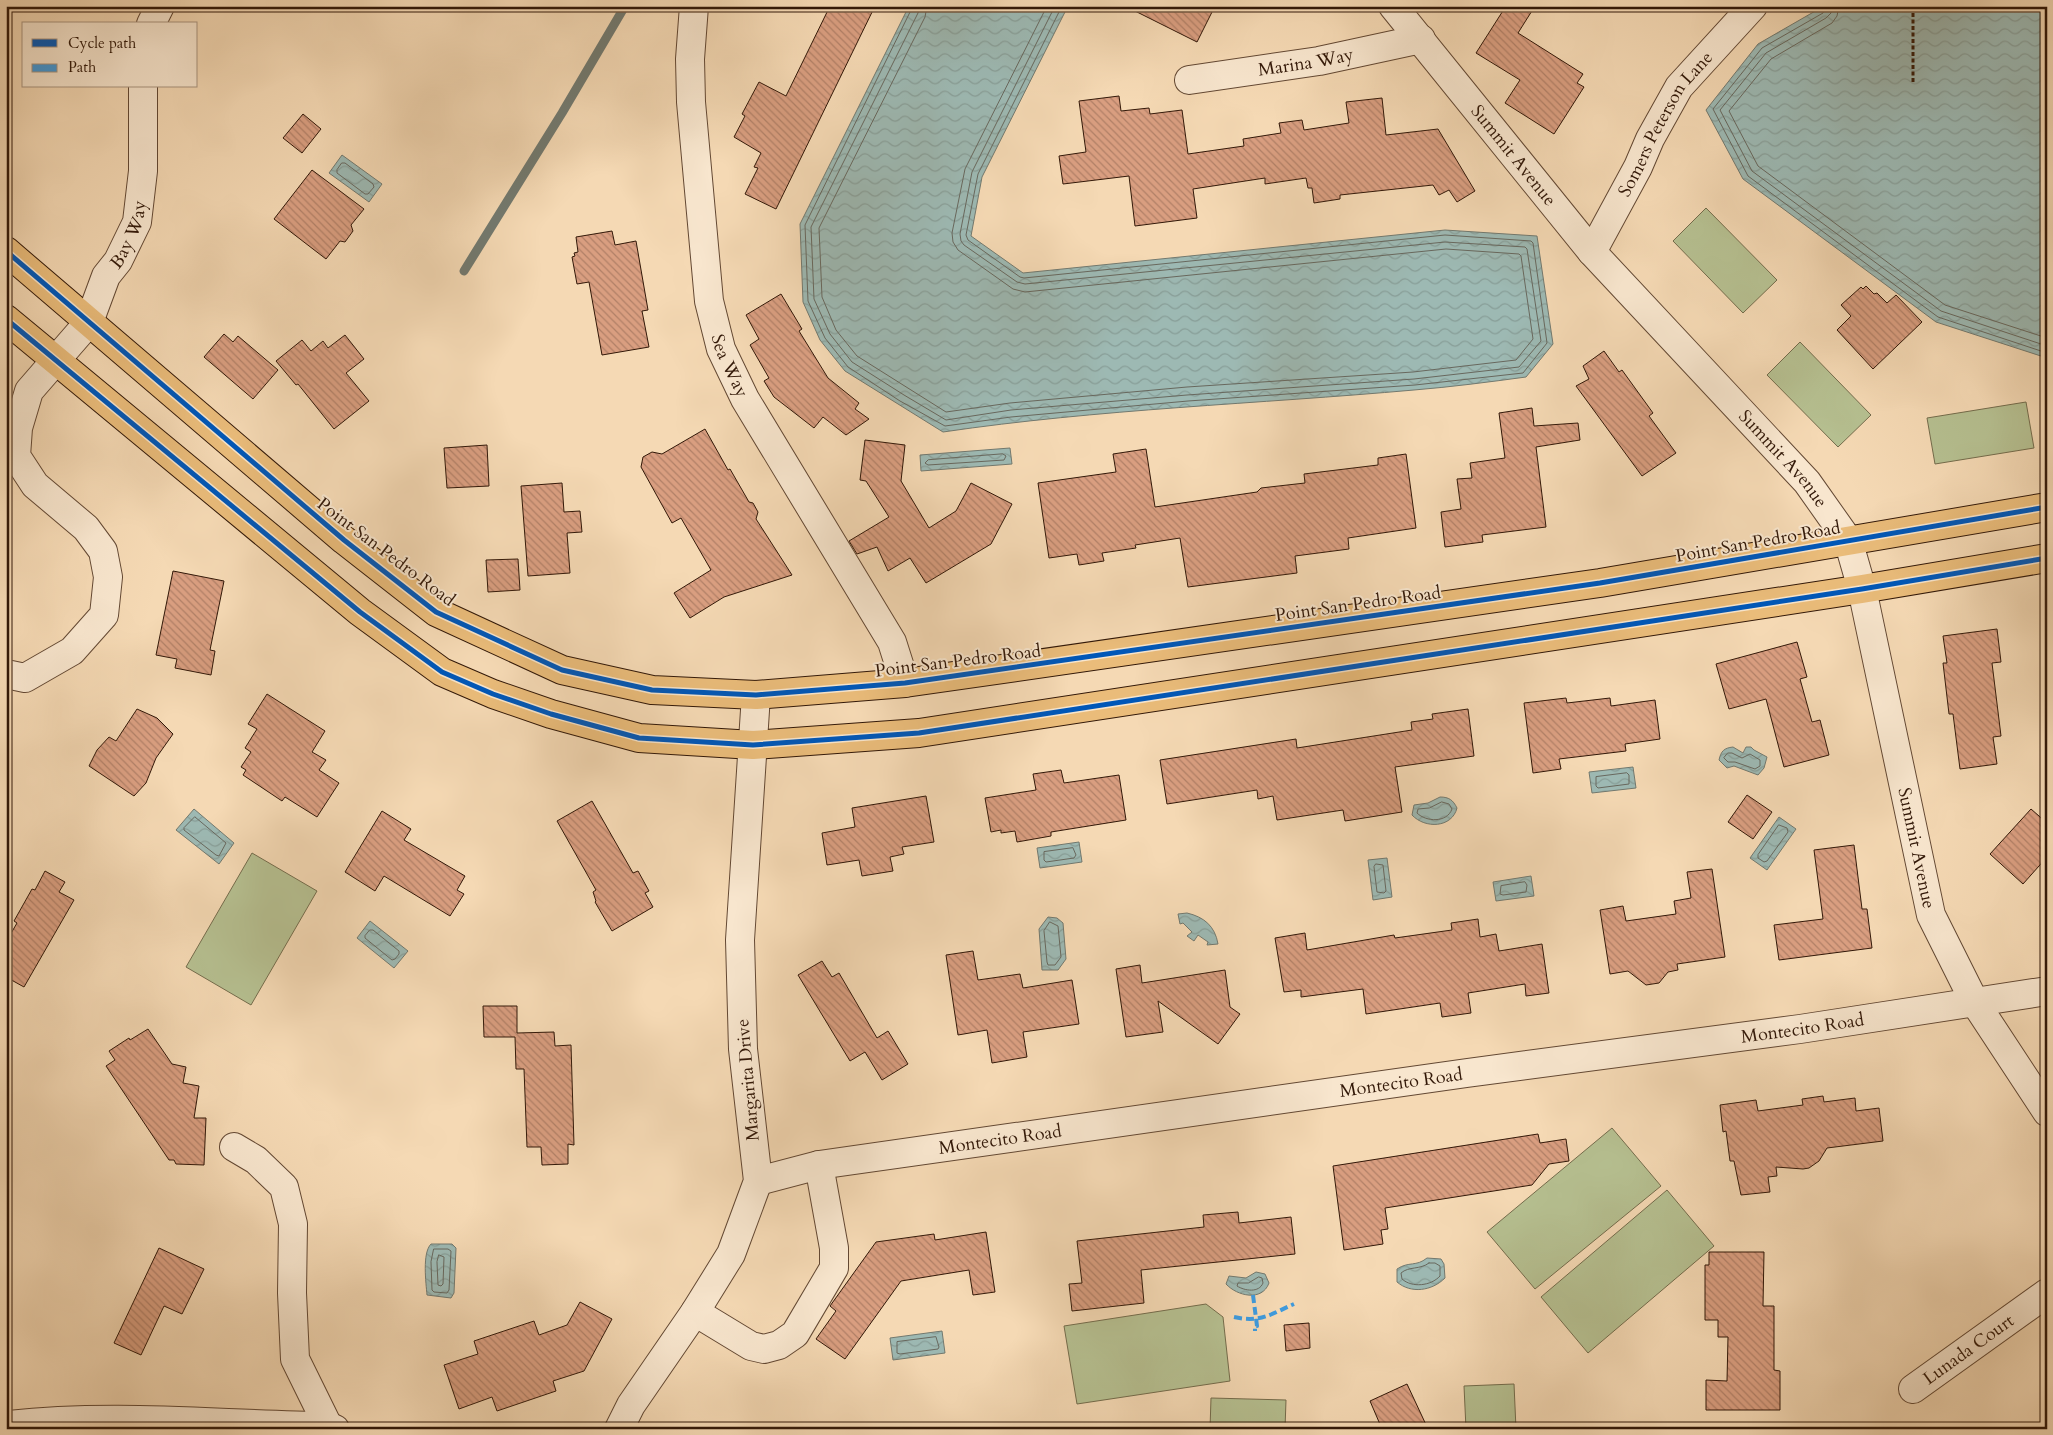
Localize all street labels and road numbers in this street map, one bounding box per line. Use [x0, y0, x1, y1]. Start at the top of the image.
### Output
street label: Marina Way [1256, 41, 1356, 82]
street label: Somers Peterson Lane [1612, 46, 1718, 201]
street label: Summit Avenue [1465, 99, 1562, 211]
street label: Bay Way [104, 199, 152, 274]
street label: Sea Way [705, 331, 755, 402]
street label: Summit Avenue [1733, 404, 1834, 512]
street label: Point San Pedro Road [312, 492, 461, 613]
street label: Point San Pedro Road [1674, 515, 1843, 569]
street label: Point San Pedro Road [1274, 580, 1443, 628]
street label: Point San Pedro Road [874, 638, 1043, 684]
street label: Summit Avenue [1892, 785, 1942, 911]
street label: Montecito Road [1739, 1007, 1866, 1049]
street label: Margarita Drive [730, 1018, 766, 1142]
street label: Montecito Road [1338, 1061, 1465, 1103]
street label: Montecito Road [937, 1118, 1064, 1160]
street label: Lunada Court [1918, 1308, 2019, 1391]

